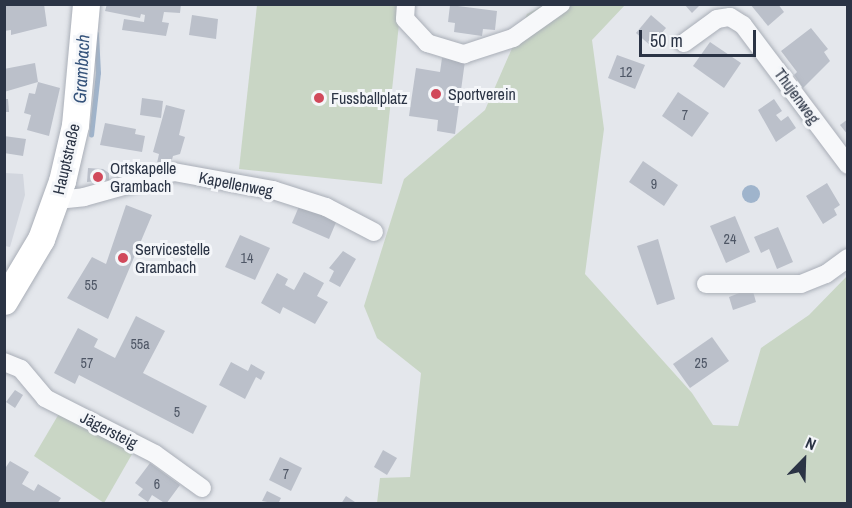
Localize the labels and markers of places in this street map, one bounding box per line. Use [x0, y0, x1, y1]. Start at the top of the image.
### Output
place label: Sportverein [448, 84, 516, 104]
marker: Sportverein [429, 87, 443, 101]
place label: Fussballplatz [331, 88, 408, 108]
marker: Fussballplatz [312, 91, 326, 105]
place label: Ortskapelle Grambach [110, 158, 176, 196]
marker: Ortskapelle Grambach [91, 170, 105, 184]
place label: Servicestelle Grambach [135, 239, 210, 277]
marker: Servicestelle Grambach [116, 251, 130, 265]

